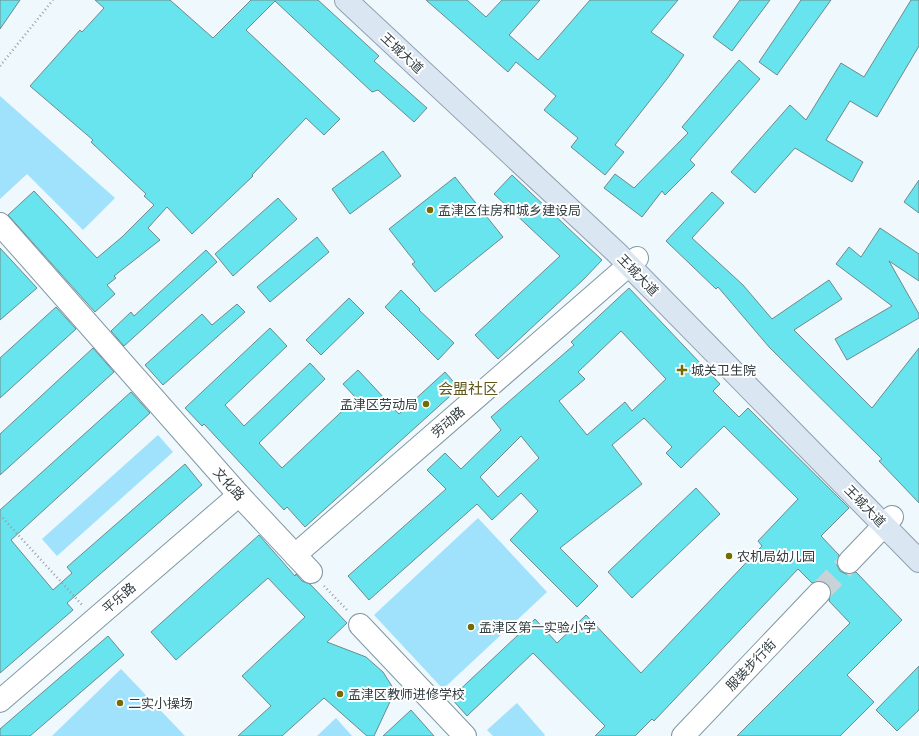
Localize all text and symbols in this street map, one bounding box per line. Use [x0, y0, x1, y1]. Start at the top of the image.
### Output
street label: 王城大道 [377, 29, 427, 77]
place label: 孟津区住房和城乡建设局 [438, 202, 581, 219]
marker: 孟津区住房和城乡建设局 [425, 205, 435, 215]
street label: 王城大道 [614, 250, 662, 300]
place label: 城关卫生院 [691, 362, 756, 379]
marker: 城关卫生院 [676, 364, 688, 376]
district label: 会盟社区 [438, 378, 498, 399]
place label: 孟津区劳动局 [340, 396, 418, 413]
marker: 孟津区劳动局 [421, 399, 431, 409]
street label: 劳动路 [428, 403, 468, 441]
street label: 文化路 [210, 464, 248, 504]
street label: 王城大道 [841, 481, 889, 531]
place label: 农机局幼儿园 [737, 548, 815, 565]
marker: 农机局幼儿园 [724, 551, 734, 561]
street label: 平乐路 [99, 579, 139, 617]
place label: 孟津区第一实验小学 [479, 619, 596, 636]
marker: 孟津区第一实验小学 [466, 622, 476, 632]
street label: 服装步行街 [722, 636, 780, 694]
place label: 孟津区教师进修学校 [348, 686, 465, 703]
marker: 孟津区教师进修学校 [335, 689, 345, 699]
place label: 二实小操场 [128, 695, 193, 712]
marker: 二实小操场 [115, 698, 125, 708]

